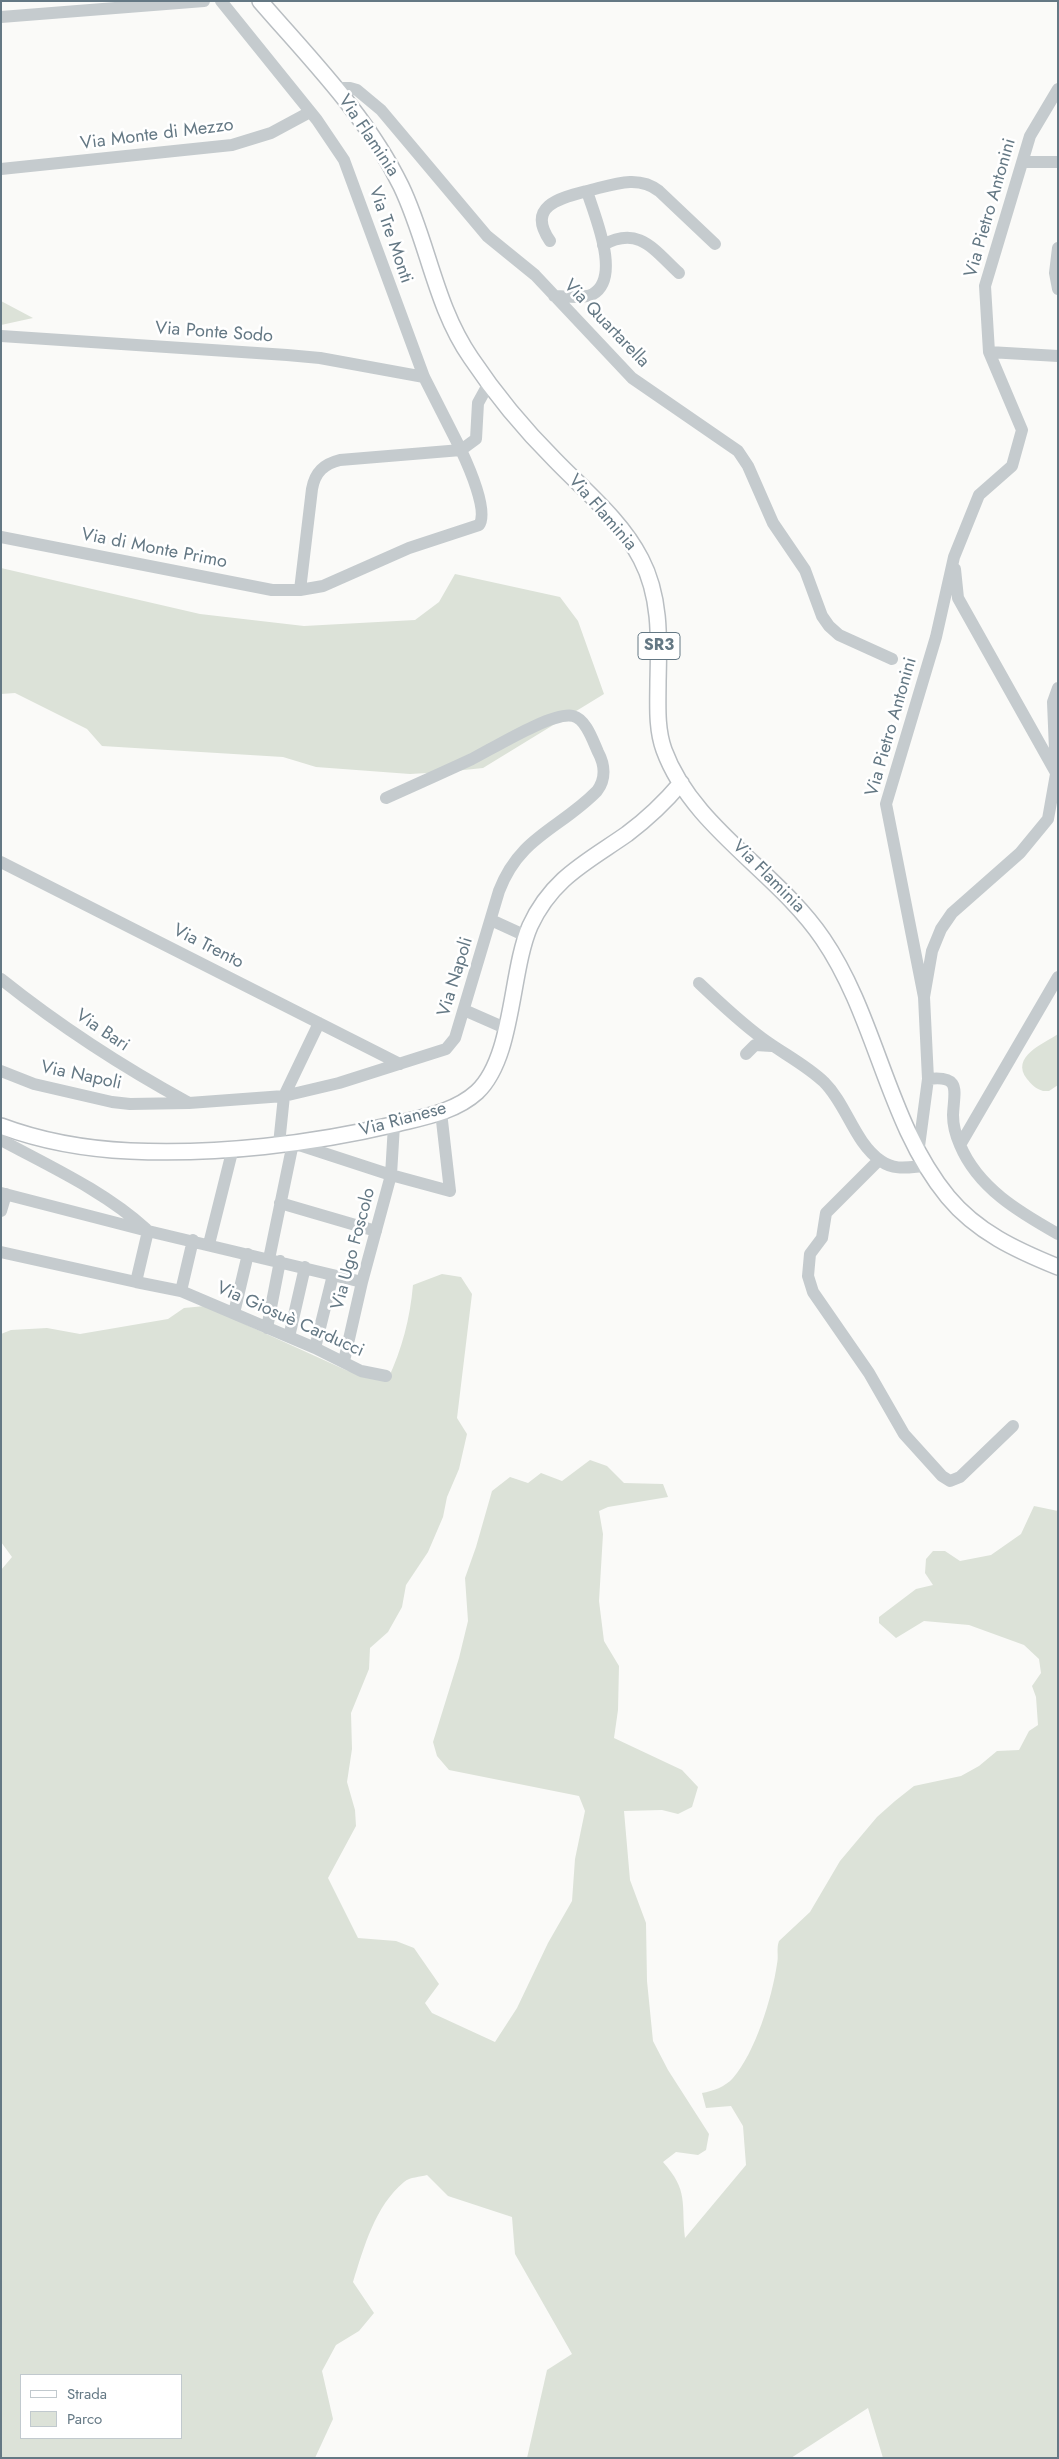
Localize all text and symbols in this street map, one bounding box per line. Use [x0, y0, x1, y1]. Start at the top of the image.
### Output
street label: Via Flaminia [333, 91, 403, 181]
street label: Via Monte di Mezzo [79, 115, 235, 155]
street label: Via Pietro Antonini [961, 136, 1021, 280]
street label: Via Tre Monti [363, 184, 417, 286]
street label: Via Quartarella [559, 275, 653, 373]
street label: Via Ponte Sodo [154, 318, 274, 348]
street label: Via Flaminia [563, 470, 641, 556]
street label: Via di Monte Primo [79, 524, 229, 574]
road number: SR3 [638, 632, 680, 659]
street label: Via Pietro Antonini [862, 655, 922, 799]
street label: Via Flaminia [727, 836, 809, 918]
street label: Via Trento [169, 920, 247, 974]
street label: Via Napoli [434, 935, 478, 1019]
street label: Via Bari [71, 1005, 133, 1057]
street label: Via Napoli [39, 1057, 123, 1095]
street label: Via Rianese [357, 1098, 449, 1142]
street label: Via Ugo Foscolo [327, 1186, 381, 1312]
street label: Via Giosuè Carducci [213, 1278, 367, 1362]
legend [20, 2374, 182, 2439]
text: Strada [67, 2383, 107, 2405]
text: Parco [67, 2408, 102, 2430]

